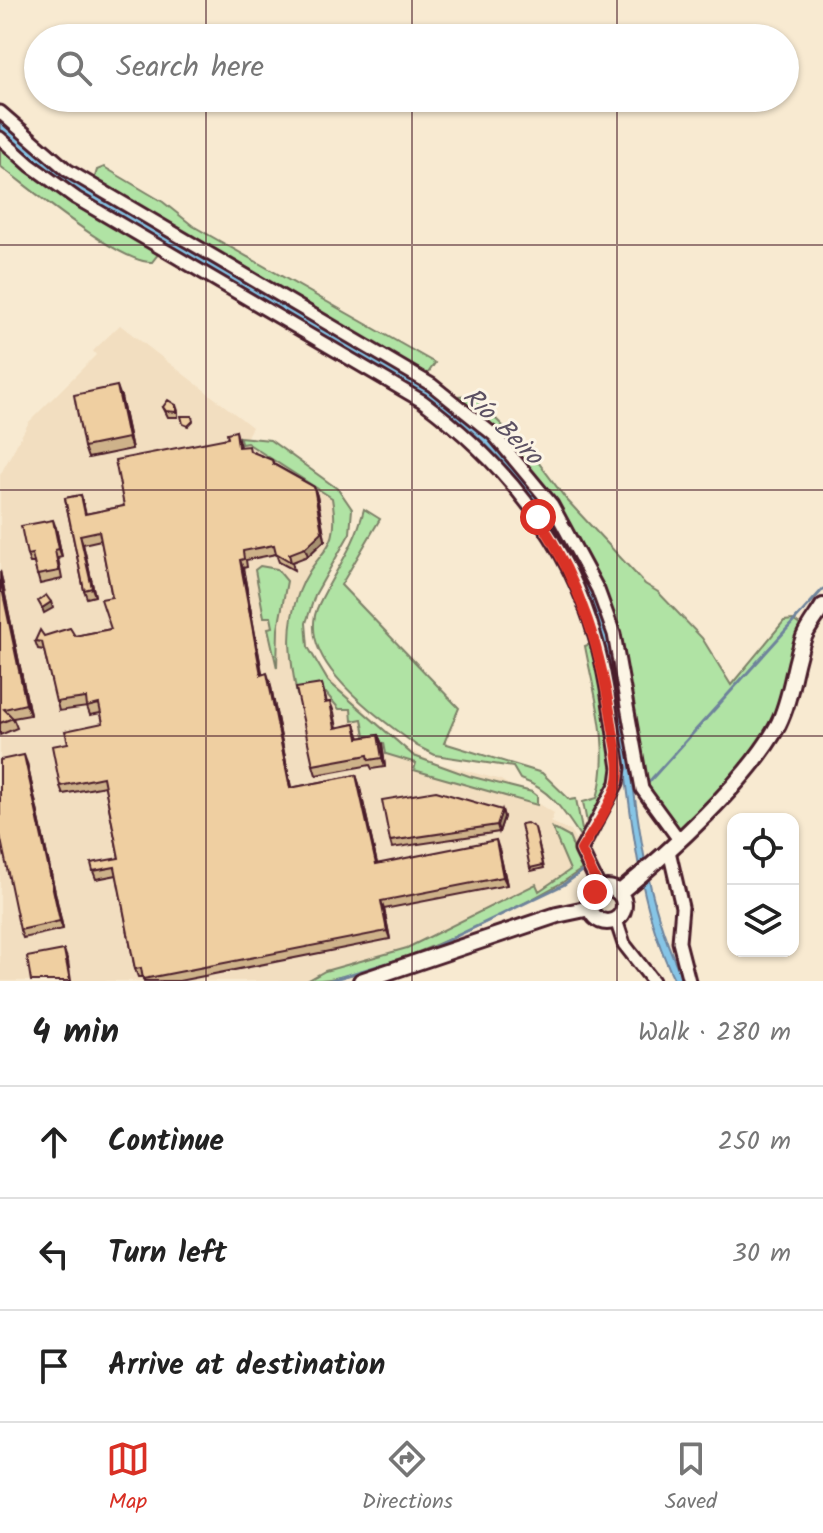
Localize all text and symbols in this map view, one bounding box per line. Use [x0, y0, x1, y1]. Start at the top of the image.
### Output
search box [24, 24, 799, 112]
text: Search here [116, 44, 264, 92]
icon: search [52, 46, 96, 90]
water label: Río Beiro [452, 378, 554, 478]
route start [520, 499, 556, 535]
map controls [727, 813, 799, 957]
button: locate [727, 813, 799, 885]
route end [577, 874, 613, 910]
button: layers [727, 885, 799, 957]
text: 4 min [32, 1006, 119, 1060]
text: Walk · 280 m [638, 1012, 791, 1054]
text: Continue [108, 1118, 224, 1166]
icon: ahead [32, 1120, 76, 1164]
text: 250 m [718, 1121, 791, 1163]
text: Turn left [108, 1230, 227, 1278]
icon: left [32, 1232, 76, 1276]
text: 30 m [732, 1233, 791, 1275]
text: Arrive at destination [108, 1342, 385, 1390]
icon: arrive [32, 1344, 76, 1388]
tab: Map [106, 1437, 150, 1520]
tab: Directions [362, 1437, 453, 1520]
tab: Saved [665, 1437, 717, 1520]

